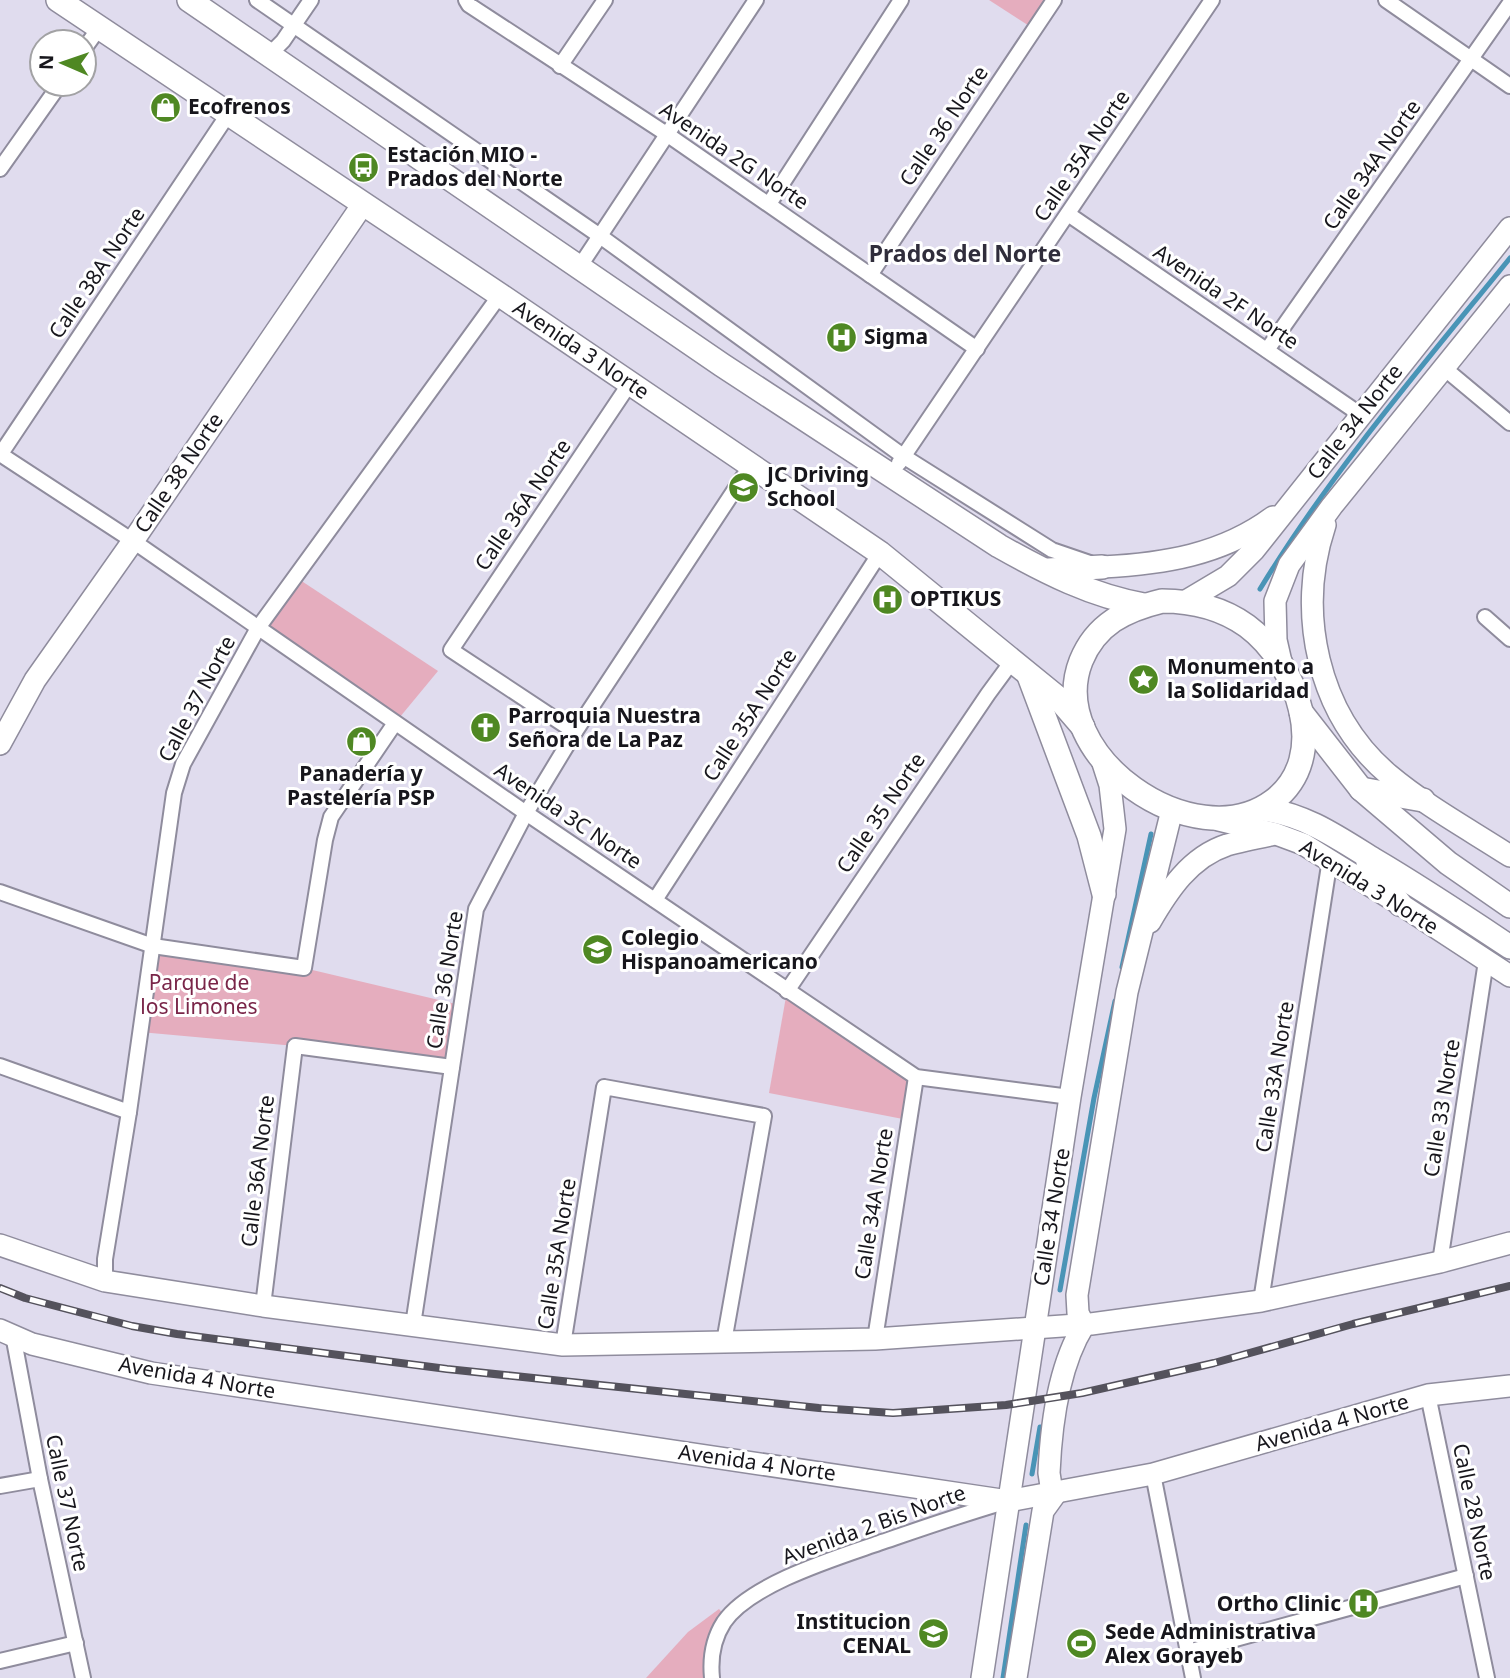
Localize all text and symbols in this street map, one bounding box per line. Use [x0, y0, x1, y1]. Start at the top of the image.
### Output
north arrow [28, 28, 98, 98]
text: N [33, 54, 59, 71]
street label: Calle 36 Norte [893, 60, 994, 191]
street label: Calle 35A Norte [1027, 84, 1136, 227]
shop icon: Ecofrenos [148, 90, 182, 124]
place label: Ecofrenos [188, 92, 291, 120]
street label: Calle 34A Norte [1316, 94, 1426, 235]
street label: Avenida 2G Norte [655, 95, 815, 215]
place label: Estación MIO - Prados del Norte [387, 140, 563, 192]
bus stop icon: Estación MIO - Prados del Norte [347, 150, 381, 184]
street label: Calle 38A Norte [42, 201, 151, 344]
district label: Prados del Norte [869, 237, 1061, 269]
street label: Avenida 2F Norte [1148, 237, 1305, 355]
street label: Avenida 3 Norte [508, 293, 655, 405]
hospital icon: Sigma [824, 320, 858, 354]
place label: Sigma [864, 322, 928, 350]
street label: Calle 34 Norte [1300, 358, 1408, 485]
street label: Calle 38 Norte [128, 407, 229, 538]
street label: Calle 36A Norte [468, 433, 577, 576]
place label: JC Driving School [765, 460, 869, 512]
school or university icon: JC Driving School [727, 470, 761, 504]
hospital icon: OPTIKUS [870, 582, 904, 616]
place label: OPTIKUS [910, 584, 1001, 612]
street label: Calle 37 Norte [151, 630, 241, 767]
street label: Calle 35A Norte [696, 643, 803, 786]
place label: Monumento a la Solidaridad [1167, 652, 1314, 704]
place icon: Monumento a la Solidaridad [1127, 662, 1161, 696]
place label: Parroquia Nuestra Señora de La Paz [508, 701, 701, 753]
church icon: Parroquia Nuestra Señora de La Paz [468, 711, 502, 745]
shop icon: Panadería y Pastelería PSP [344, 725, 378, 759]
street label: Calle 35 Norte [830, 747, 931, 878]
street label: Avenida 3C Norte [489, 755, 648, 875]
place label: Panadería y Pastelería PSP [287, 759, 435, 811]
street label: Avenida 3 Norte [1295, 832, 1444, 940]
street label: Calle 36 Norte [419, 909, 469, 1051]
place label: Colegio Hispanoamericano [621, 923, 818, 975]
school or university icon: Colegio Hispanoamericano [581, 933, 615, 967]
park label: Parque de los Limones [140, 968, 258, 1020]
street label: Calle 33A Norte [1248, 999, 1300, 1155]
street label: Calle 33 Norte [1416, 1037, 1466, 1179]
street label: Calle 36A Norte [234, 1093, 280, 1248]
street label: Calle 34A Norte [847, 1126, 899, 1282]
street label: Calle 34 Norte [1026, 1146, 1076, 1288]
street label: Calle 35A Norte [530, 1176, 582, 1332]
street label: Avenida 4 Norte [117, 1349, 278, 1405]
street label: Avenida 4 Norte [1252, 1387, 1412, 1457]
street label: Calle 37 Norte [40, 1432, 96, 1574]
street label: Avenida 4 Norte [677, 1437, 838, 1487]
street label: Calle 28 Norte [1447, 1441, 1503, 1583]
street label: Avenida 2 Bis Norte [778, 1478, 969, 1570]
hospital icon: Ortho Clinic [1347, 1587, 1381, 1621]
place label: Ortho Clinic [1217, 1589, 1341, 1617]
place label: Institucion CENAL [797, 1607, 911, 1659]
school or university icon: Institucion CENAL [917, 1617, 951, 1651]
place label: Sede Administrativa Alex Gorayeb [1105, 1617, 1316, 1669]
sports icon: Sede Administrativa Alex Gorayeb [1065, 1627, 1099, 1661]

